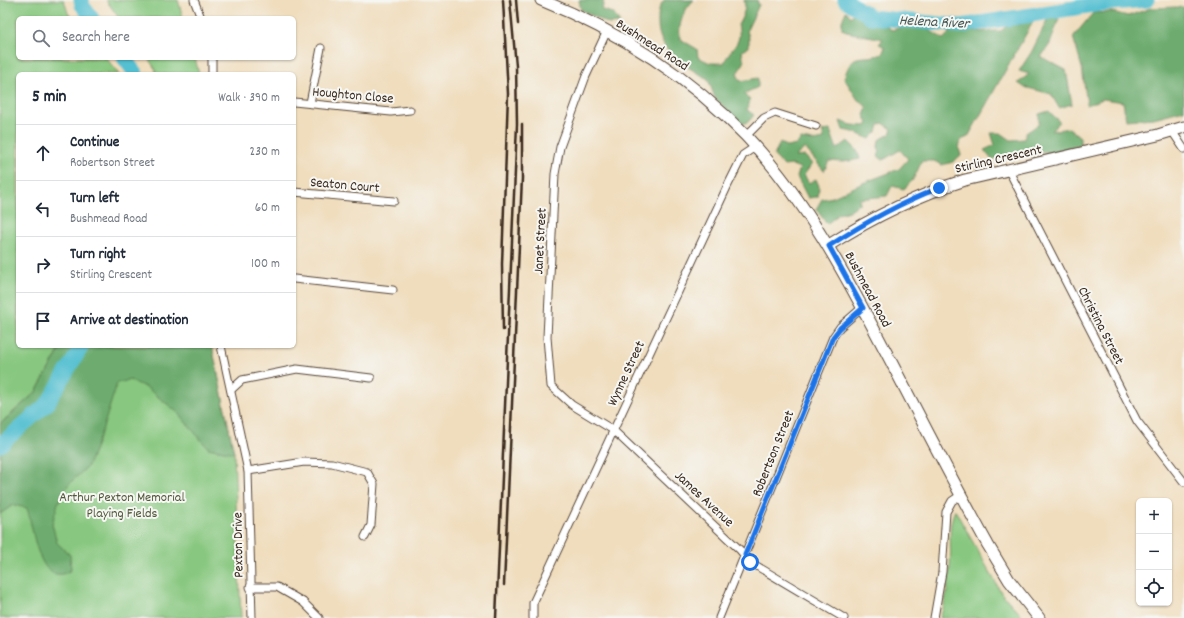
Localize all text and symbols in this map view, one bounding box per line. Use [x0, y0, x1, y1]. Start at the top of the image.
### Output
water label: Helena River [898, 10, 971, 36]
street label: Bushmead Road [612, 15, 692, 77]
search box [16, 16, 296, 60]
icon: search [30, 27, 52, 49]
text: Search here [62, 27, 130, 49]
street label: Houghton Close [311, 82, 394, 110]
text: 5 min [32, 86, 66, 110]
text: Walk · 390 m [218, 89, 280, 108]
text: Continue [70, 132, 119, 154]
street label: Stirling Crescent [953, 140, 1044, 180]
icon: ahead [32, 142, 54, 164]
text: 230 m [250, 143, 280, 162]
text: Robertson Street [70, 154, 155, 173]
street label: Seaton Court [309, 173, 380, 199]
route end [930, 179, 948, 197]
text: Turn left [70, 188, 119, 210]
icon: left [32, 198, 54, 220]
text: 60 m [255, 199, 280, 218]
street label: Janet Street [529, 207, 553, 275]
text: Bushmead Road [70, 210, 147, 229]
text: Turn right [70, 244, 126, 266]
street label: Bushmead Road [839, 248, 896, 331]
icon: right [32, 254, 54, 276]
text: 100 m [251, 255, 280, 274]
text: Stirling Crescent [70, 266, 152, 285]
street label: Christina Street [1072, 284, 1128, 368]
icon: arrive [32, 310, 54, 332]
text: Arrive at destination [70, 310, 188, 332]
street label: Wynne Street [603, 338, 651, 410]
street label: Robertson Street [747, 408, 800, 500]
street label: James Avenue [669, 467, 738, 532]
park label: Arthur Pexton Memorial Playing Fields [59, 488, 185, 524]
map controls [1136, 498, 1172, 606]
button: + [1136, 498, 1172, 534]
street label: Pexton Drive [228, 512, 250, 578]
button: − [1136, 534, 1172, 570]
route start [741, 553, 759, 571]
button: locate [1136, 570, 1172, 606]

